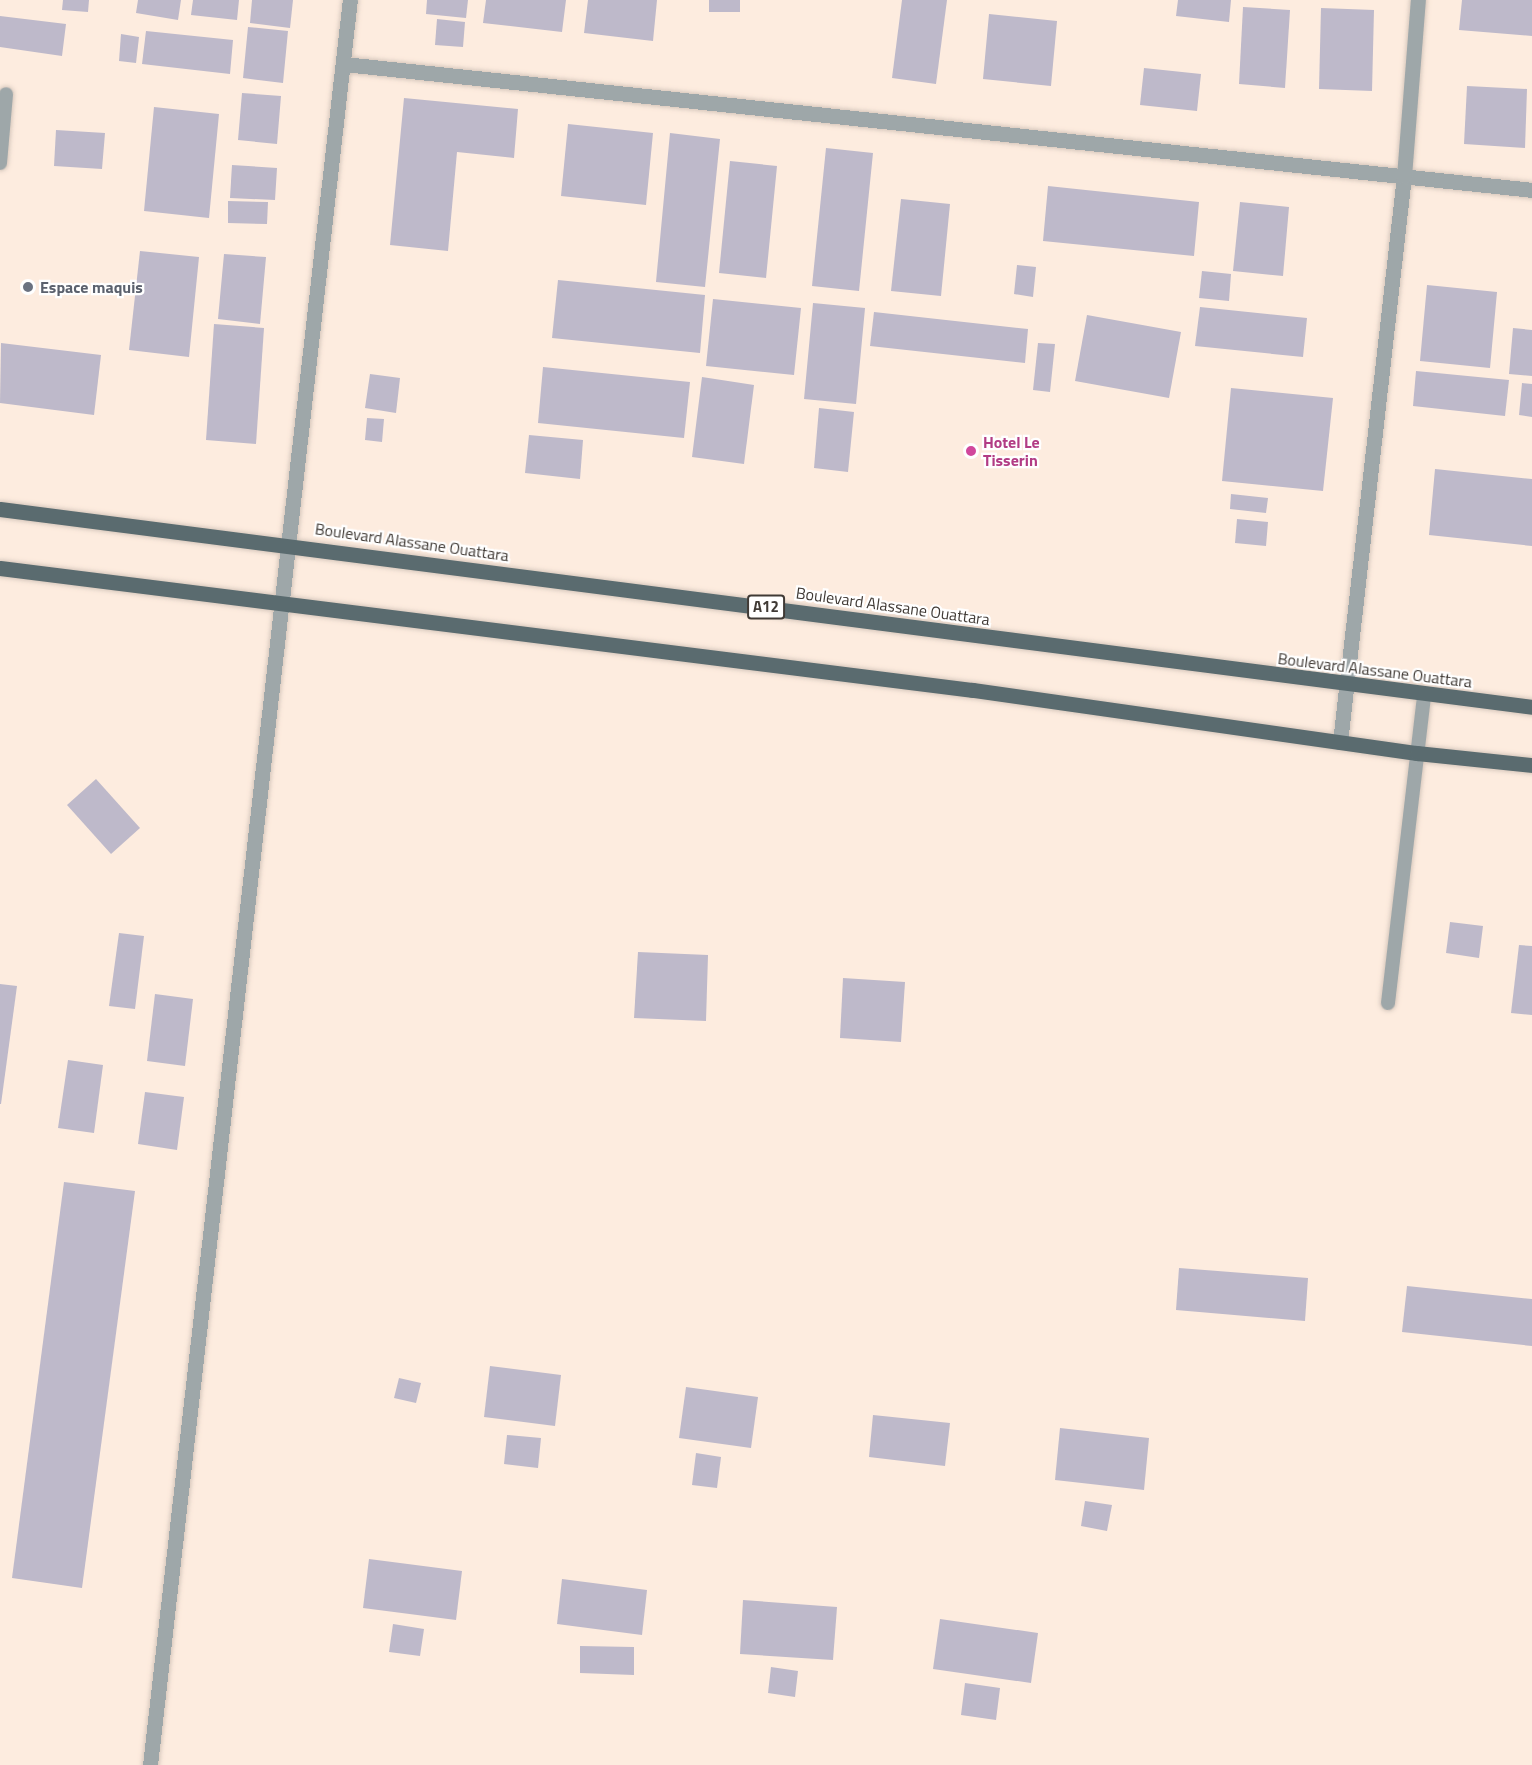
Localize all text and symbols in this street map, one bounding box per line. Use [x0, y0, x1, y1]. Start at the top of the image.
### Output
place label: Espace maquis [40, 277, 143, 297]
marker: Espace maquis [21, 280, 35, 294]
place label: Hotel Le Tisserin [983, 432, 1040, 470]
marker: Hotel Le Tisserin [964, 444, 978, 458]
street label: Boulevard Alassane Ouattara [314, 519, 510, 565]
street label: Boulevard Alassane Ouattara [795, 583, 991, 629]
road number: A12 [746, 595, 786, 619]
street label: Boulevard Alassane Ouattara [1277, 649, 1473, 691]

